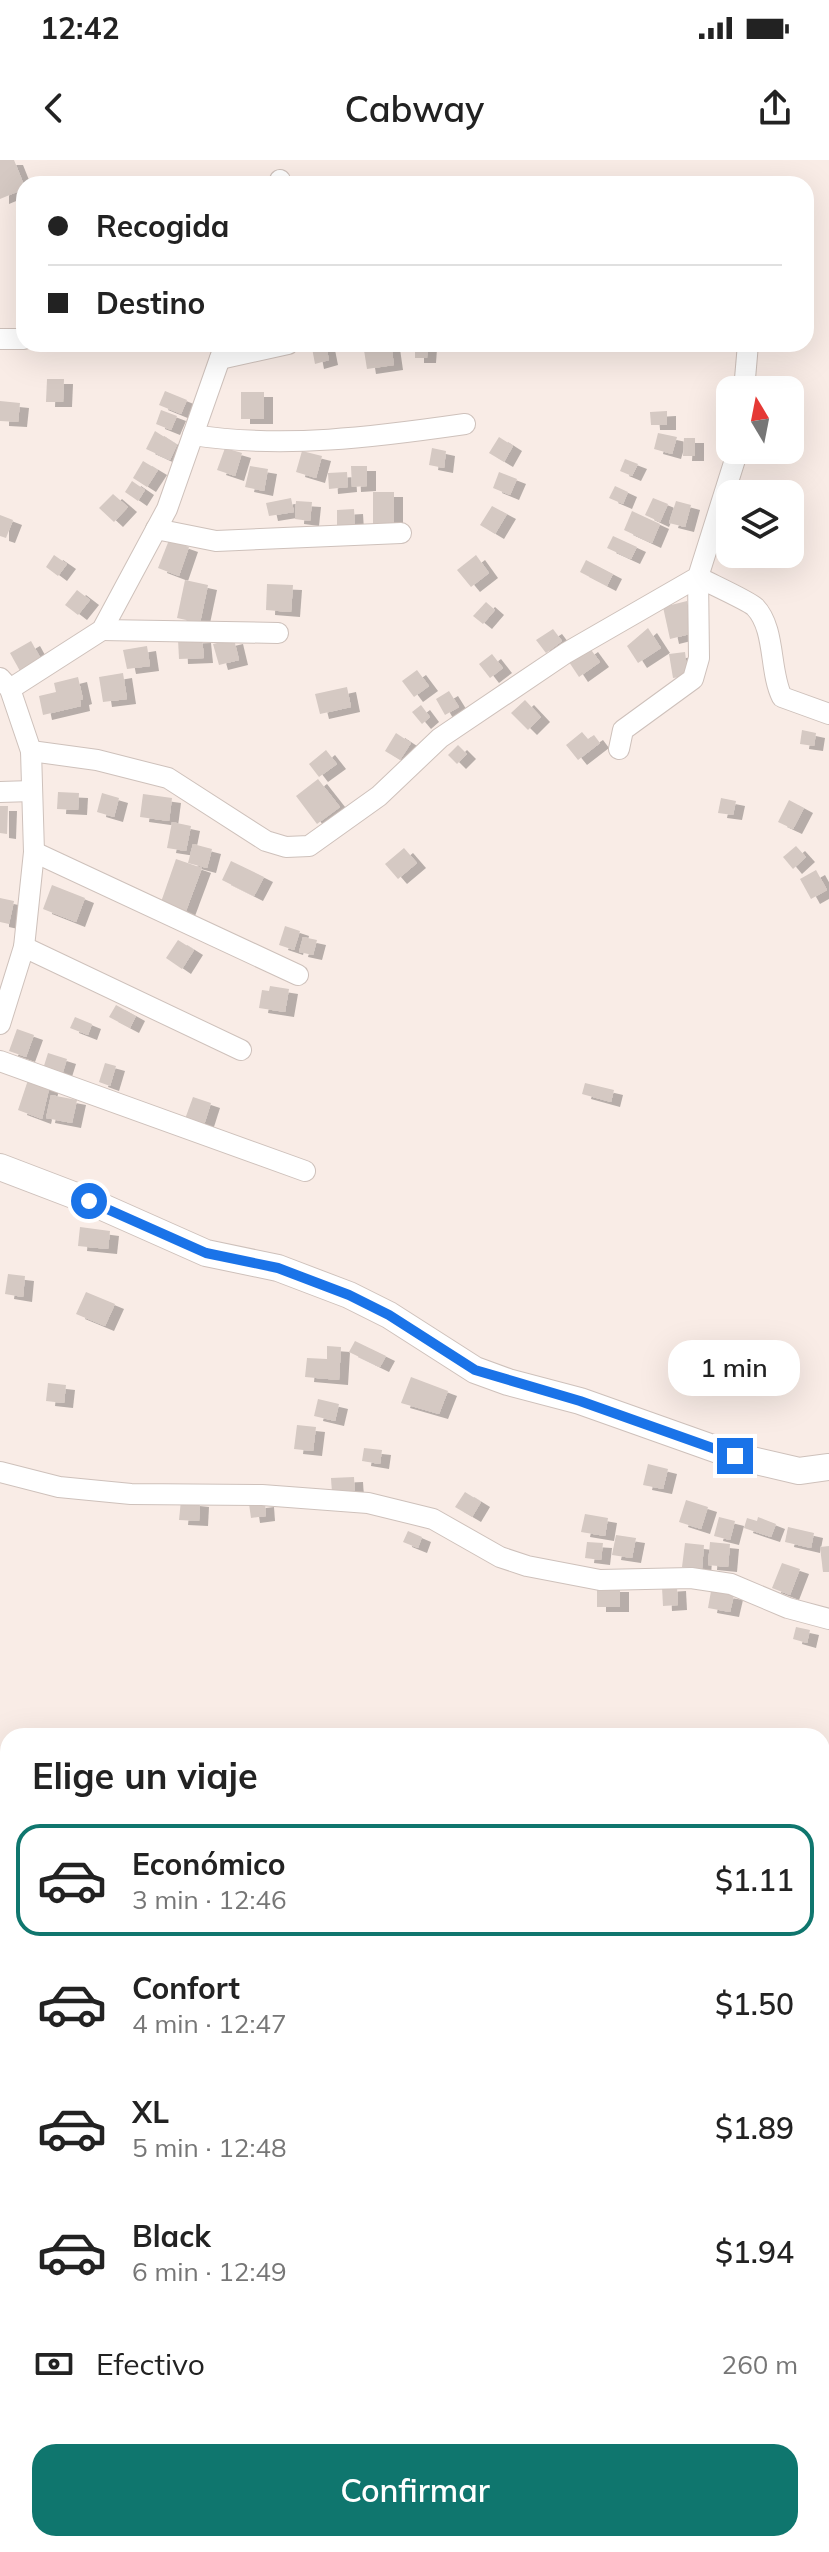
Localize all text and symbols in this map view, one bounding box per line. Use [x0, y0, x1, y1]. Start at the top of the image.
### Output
text: 12:42 [40, 9, 119, 47]
icon: back [32, 86, 76, 130]
text: Cabway [345, 86, 484, 131]
icon: share [753, 86, 797, 130]
text: Recogida [96, 207, 229, 245]
text: Destino [96, 284, 205, 322]
north arrow [716, 376, 804, 464]
map controls [716, 376, 804, 568]
button: layers [716, 480, 804, 568]
route start [71, 1183, 107, 1219]
callout: 1 min [669, 1340, 801, 1396]
text: 1 min [700, 1351, 768, 1384]
route end [717, 1438, 753, 1474]
text: Elige un viaje [32, 1753, 258, 1798]
icon: car [36, 1844, 108, 1916]
text: Económico [132, 1845, 286, 1883]
text: $1.11 [715, 1861, 794, 1899]
text: 3 min · 12:46 [132, 1883, 287, 1916]
icon: car [36, 1968, 108, 2040]
text: Confort [132, 1969, 240, 2007]
text: $1.50 [715, 1985, 794, 2023]
text: 4 min · 12:47 [132, 2007, 287, 2040]
icon: car [36, 2092, 108, 2164]
text: XL [132, 2093, 169, 2131]
text: $1.89 [715, 2109, 794, 2147]
text: 5 min · 12:48 [132, 2131, 287, 2164]
icon: car [36, 2216, 108, 2288]
text: Black [132, 2217, 211, 2255]
text: $1.94 [715, 2233, 794, 2271]
text: 6 min · 12:49 [132, 2255, 287, 2288]
icon: cash [32, 2342, 76, 2386]
text: Efectivo [96, 2345, 205, 2383]
text: 260 m [722, 2348, 798, 2381]
button: Confirmar [32, 2444, 798, 2536]

